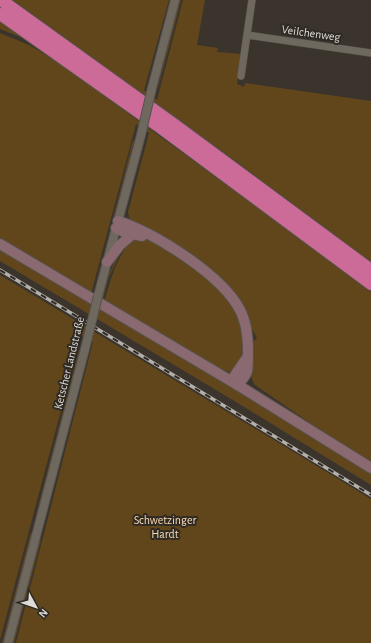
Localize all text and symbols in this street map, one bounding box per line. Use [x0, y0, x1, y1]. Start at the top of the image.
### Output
street label: Veilchenweg [281, 23, 341, 43]
street label: Ketscher Landstraße [52, 315, 86, 411]
park label: Schwetzinger Hardt [134, 514, 196, 540]
north arrow [16, 587, 56, 627]
text: N [37, 607, 50, 620]

